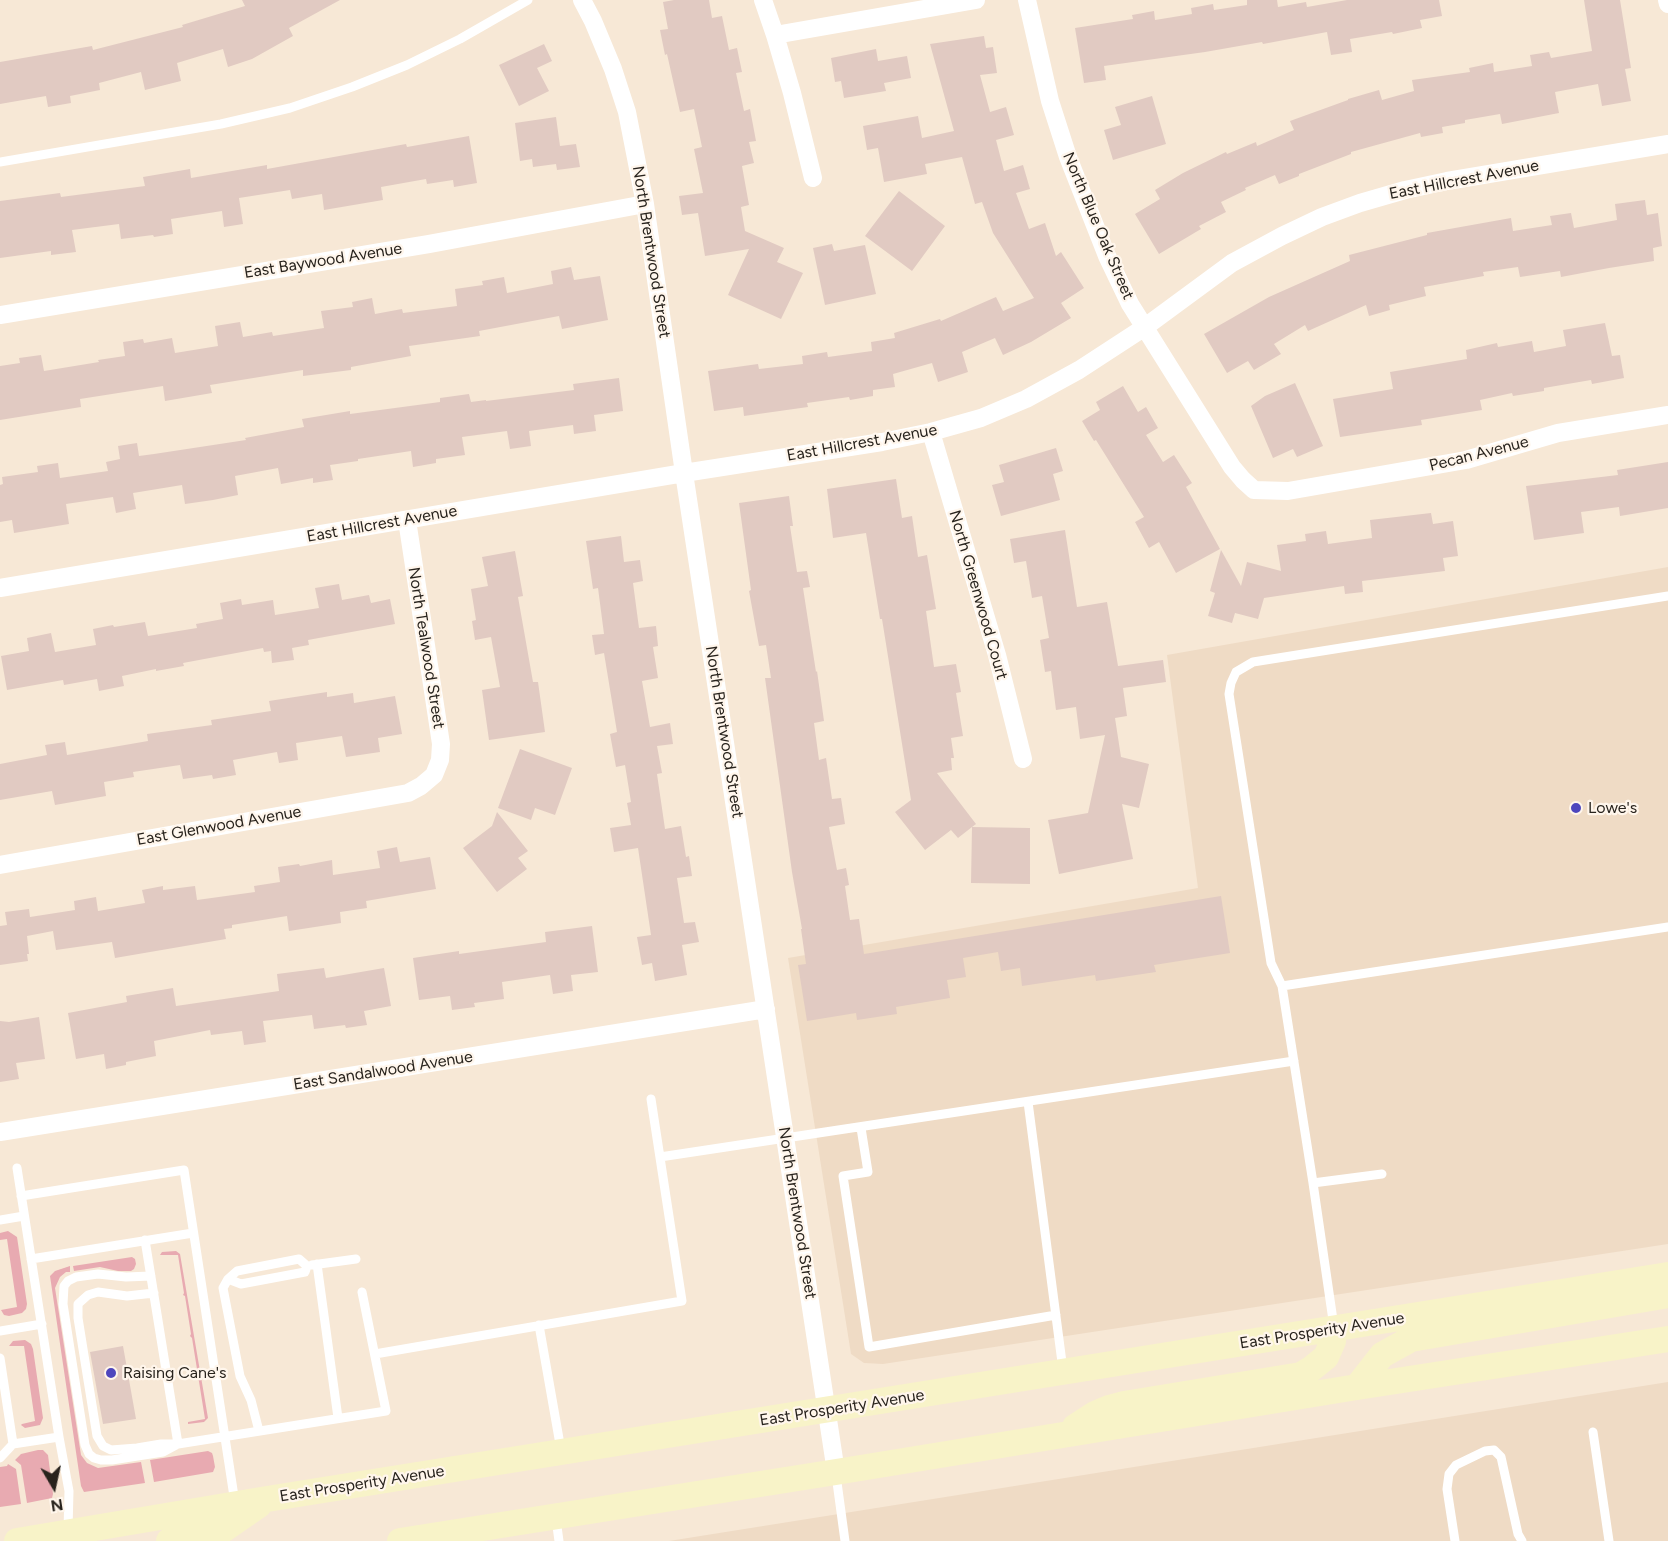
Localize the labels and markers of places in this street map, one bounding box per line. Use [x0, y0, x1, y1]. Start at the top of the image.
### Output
place label: Lowe's [1588, 798, 1637, 818]
marker: Lowe's [1569, 801, 1583, 815]
place label: Raising Cane's [123, 1363, 226, 1383]
marker: Raising Cane's [104, 1366, 118, 1380]

